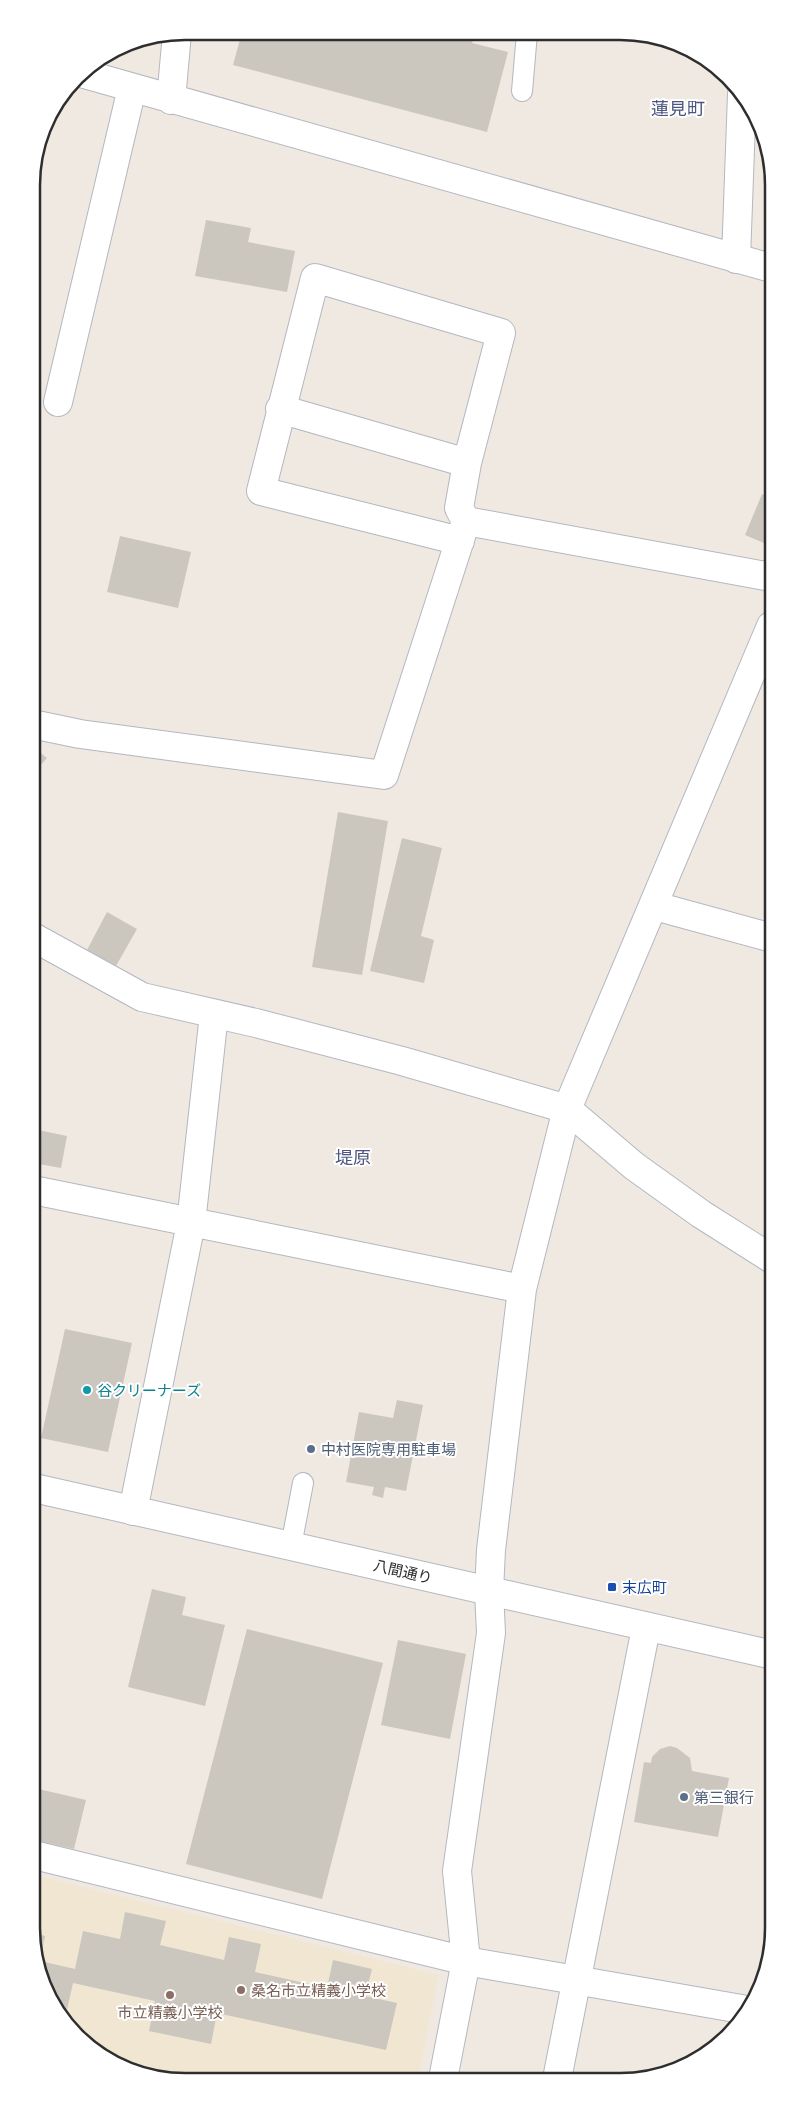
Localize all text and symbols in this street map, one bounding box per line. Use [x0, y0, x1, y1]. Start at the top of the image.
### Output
district label: 蓮見町 [651, 97, 705, 119]
district label: 堤原 [335, 1146, 371, 1168]
place label: 谷クリーナーズ [97, 1381, 201, 1399]
marker: 谷クリーナーズ [81, 1384, 93, 1396]
place label: 中村医院専用駐車場 [321, 1440, 456, 1458]
marker: 中村医院専用駐車場 [305, 1443, 317, 1455]
street label: 八間通り [372, 1555, 434, 1587]
place label: 末広町 [622, 1578, 667, 1596]
marker: 末広町 [606, 1581, 618, 1593]
place label: 第三銀行 [694, 1788, 754, 1806]
marker: 第三銀行 [678, 1791, 690, 1803]
place label: 桑名市立精義小学校 [251, 1981, 386, 1999]
marker: 桑名市立精義小学校 [235, 1984, 247, 1996]
marker: 市立精義小学校 [164, 1989, 176, 2001]
place label: 市立精義小学校 [117, 2003, 223, 2021]

